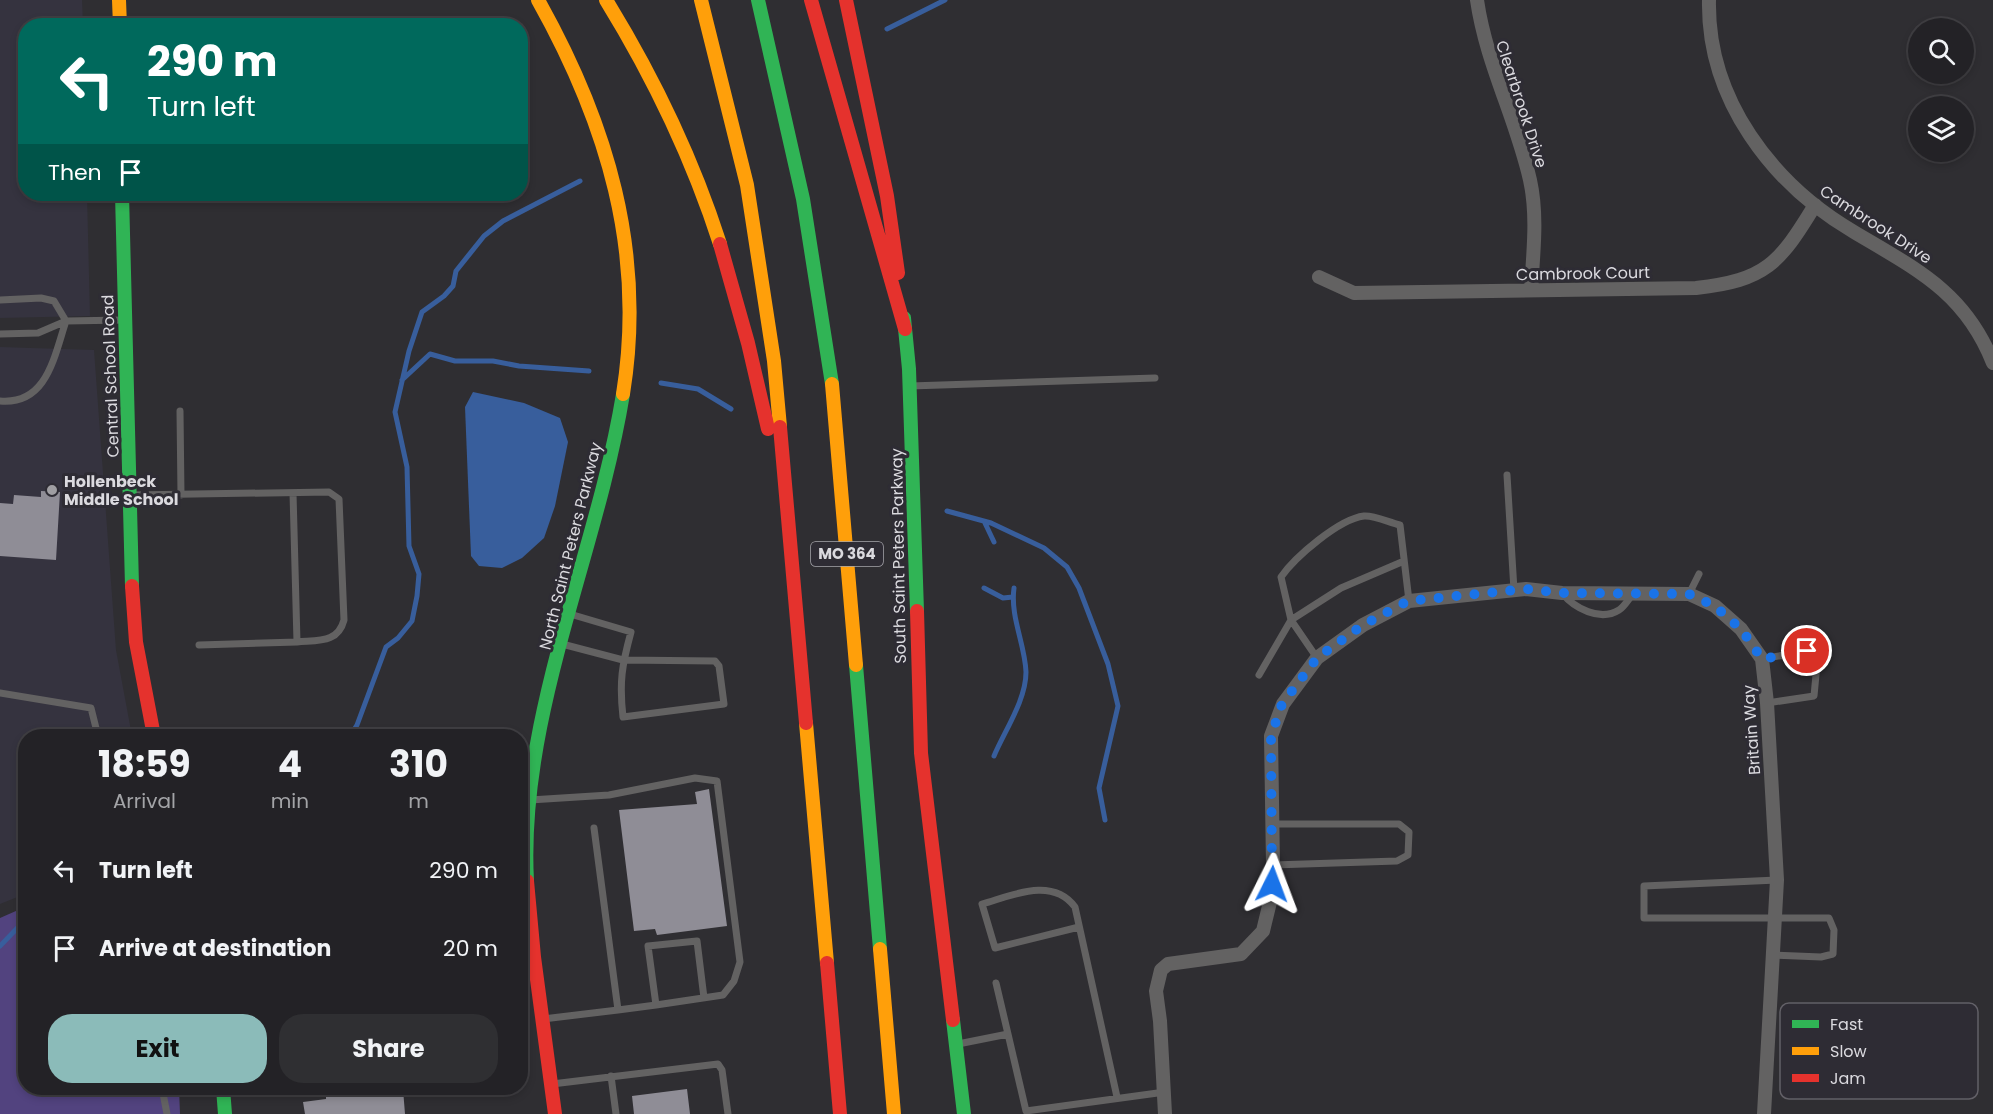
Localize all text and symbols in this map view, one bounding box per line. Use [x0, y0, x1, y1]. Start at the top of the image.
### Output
map controls [1908, 18, 1974, 162]
button: search [1908, 18, 1974, 84]
text: 290 m [147, 32, 278, 91]
street label: Clearbrook Drive [1490, 37, 1553, 171]
icon: left [48, 42, 126, 120]
text: Turn left [147, 88, 256, 125]
button: layers [1908, 96, 1974, 162]
icon: arrive [114, 156, 147, 189]
text: Then [48, 157, 102, 188]
street label: Cambrook Drive [1815, 179, 1936, 269]
street label: Cambrook Court [1516, 261, 1650, 286]
street label: Central School Road [96, 294, 125, 458]
street label: North Saint Peters Parkway [534, 440, 607, 652]
street label: South Saint Peters Parkway [885, 448, 912, 664]
place label: Hollenbeck Middle School [64, 470, 179, 511]
marker: Hollenbeck Middle School [45, 483, 59, 497]
road number: MO 364 [811, 542, 883, 566]
pin [1781, 625, 1832, 676]
icon: arrive [1790, 634, 1823, 667]
street label: Britain Way [1737, 684, 1766, 776]
text: 18:59 [98, 739, 191, 790]
text: 4 [278, 739, 302, 790]
text: 310 [389, 739, 448, 790]
text: Arrival [113, 787, 176, 815]
text: min [271, 787, 309, 815]
text: m [408, 787, 429, 815]
position arrow [1240, 852, 1304, 916]
icon: left [48, 854, 81, 887]
text: Turn left [99, 855, 193, 886]
text: 290 m [429, 855, 498, 886]
icon: arrive [48, 932, 81, 965]
text: Arrive at destination [99, 933, 331, 964]
text: 20 m [443, 933, 498, 964]
legend [1780, 1003, 1978, 1099]
text: Fast [1830, 1013, 1863, 1036]
button: Exit [48, 1014, 267, 1083]
button: Share [279, 1014, 498, 1083]
text: Slow [1830, 1040, 1867, 1063]
text: Jam [1830, 1067, 1866, 1090]

